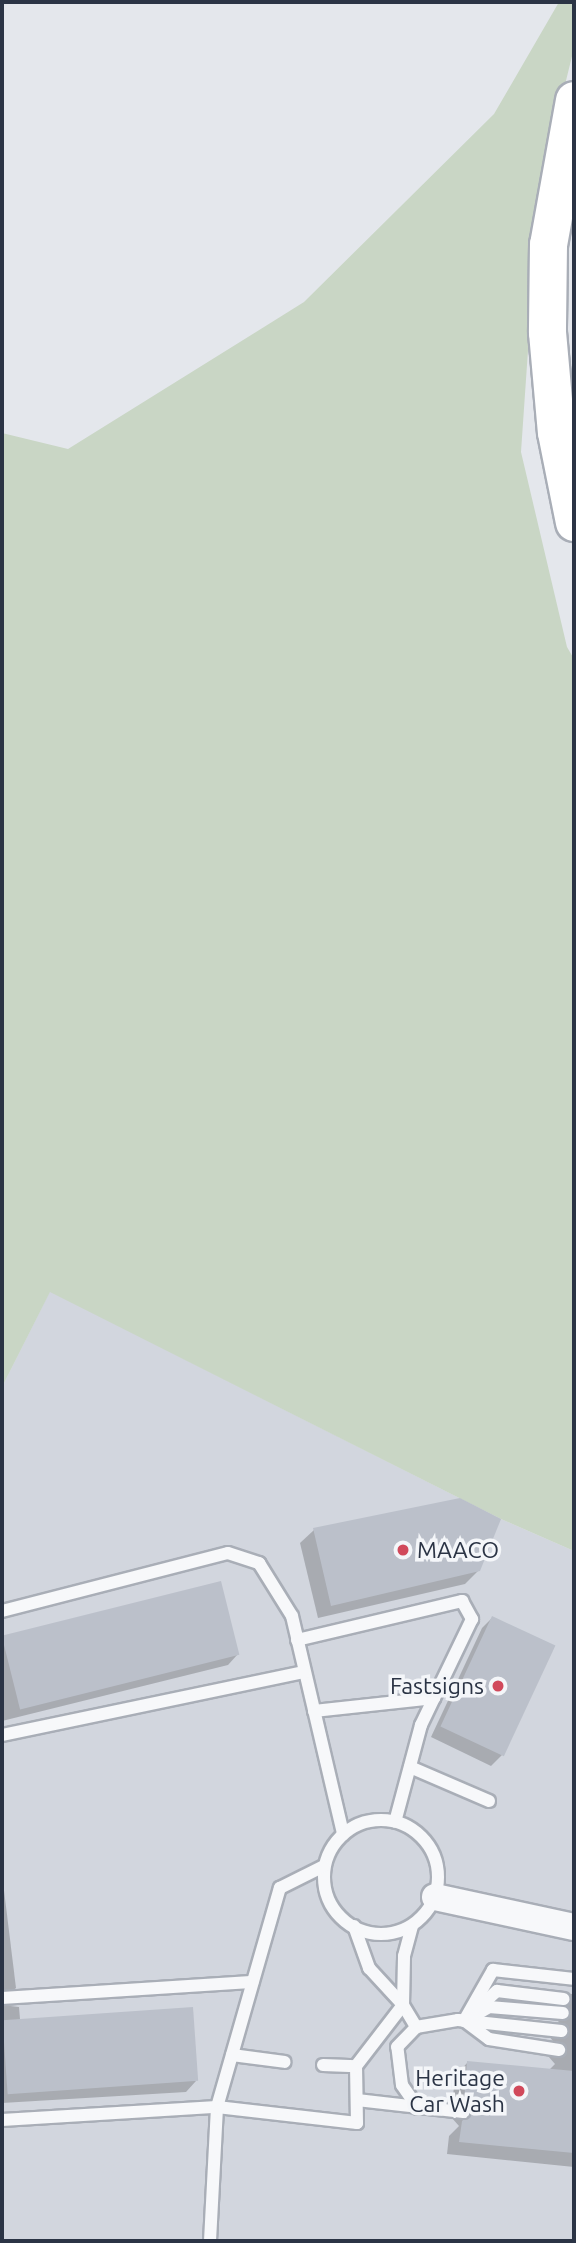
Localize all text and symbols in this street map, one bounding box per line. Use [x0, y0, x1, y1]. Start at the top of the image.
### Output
place label: MAACO [417, 1536, 499, 1564]
marker: MAACO [395, 1542, 411, 1558]
place label: Fastsigns [390, 1672, 484, 1700]
marker: Fastsigns [490, 1678, 506, 1694]
place label: Heritage Car Wash [409, 2064, 505, 2118]
marker: Heritage Car Wash [511, 2083, 527, 2099]

